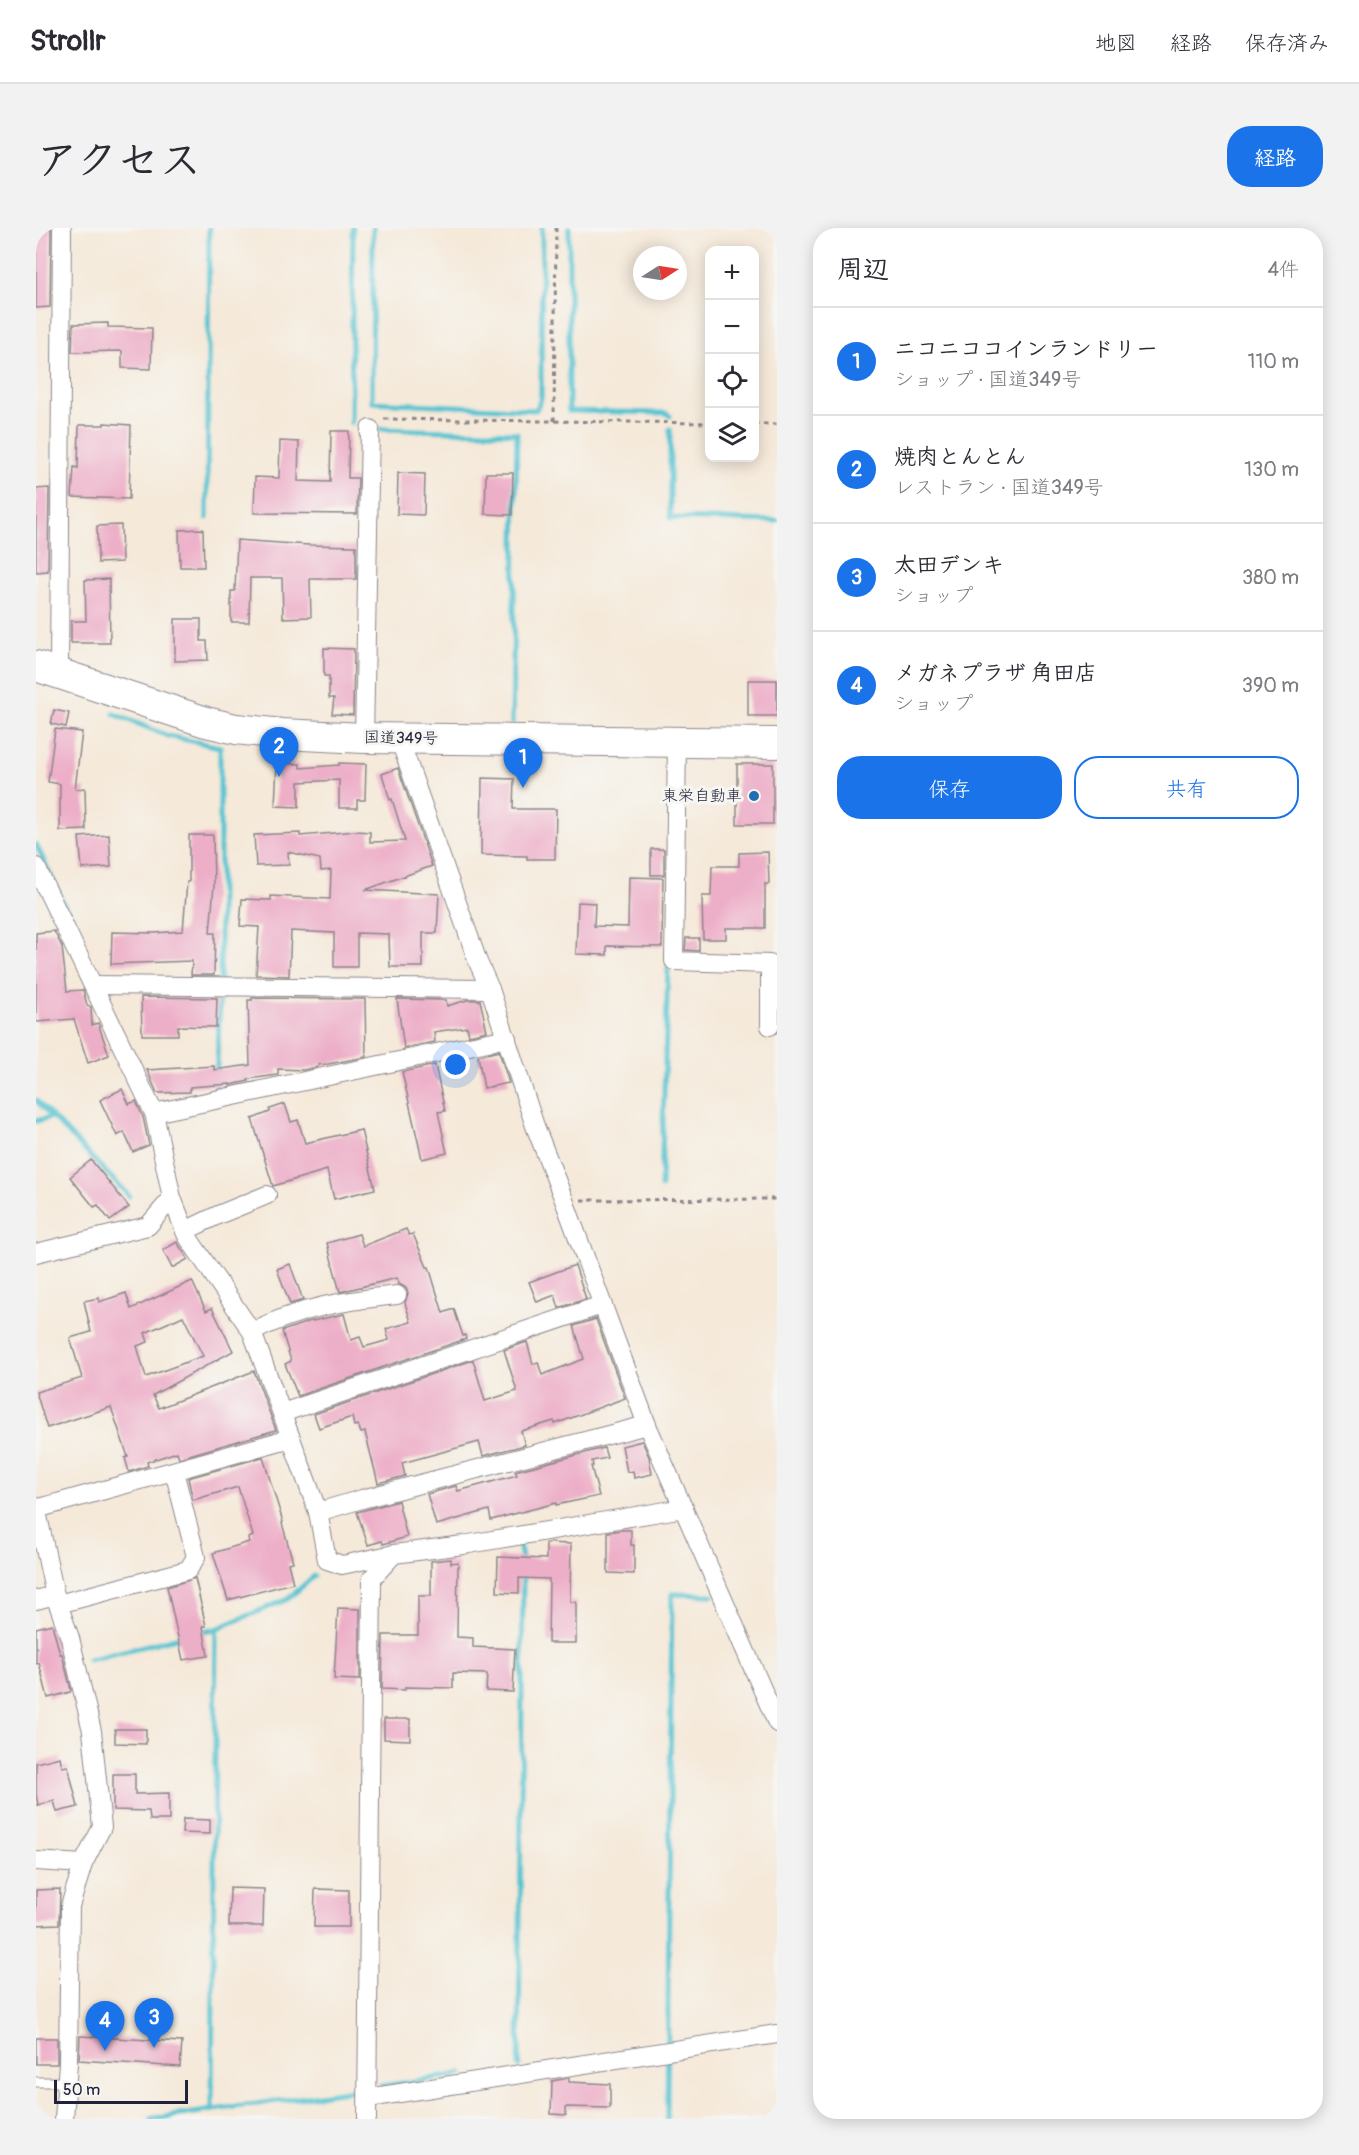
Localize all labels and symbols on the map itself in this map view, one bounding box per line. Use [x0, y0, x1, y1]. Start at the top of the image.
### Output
north arrow [633, 246, 687, 300]
street label: 国道349号 [364, 727, 438, 749]
pin: 2 [260, 728, 298, 777]
pin: 1 [504, 738, 542, 788]
place label: 東栄自動車 [662, 786, 742, 806]
marker: 東栄自動車 [747, 789, 761, 803]
your location [441, 1050, 470, 1079]
pin: 3 [134, 1998, 174, 2048]
pin: 4 [86, 2002, 124, 2051]
scale bar [54, 2077, 188, 2104]

